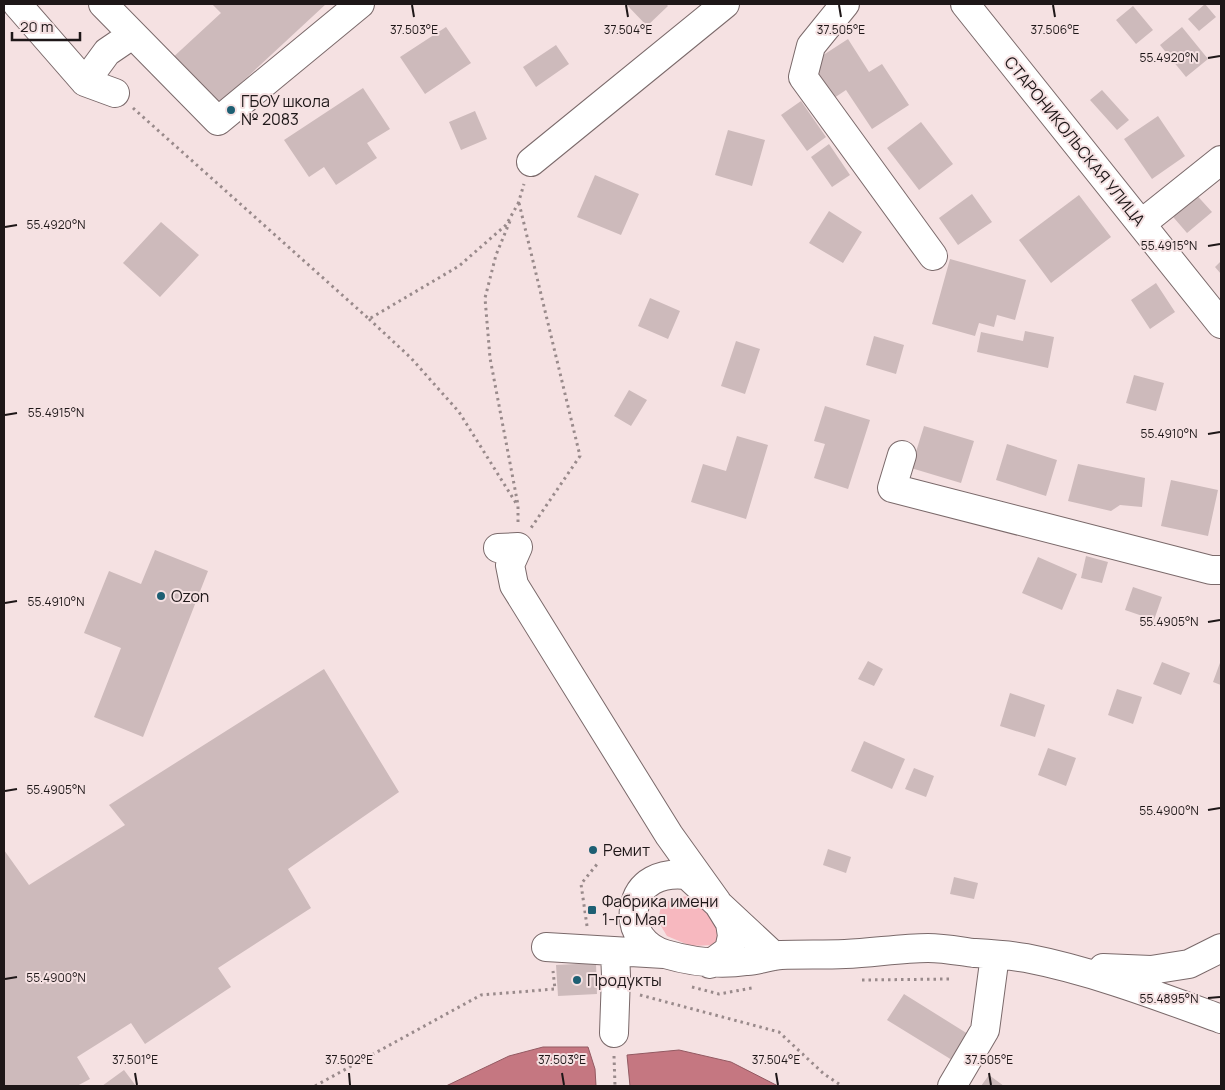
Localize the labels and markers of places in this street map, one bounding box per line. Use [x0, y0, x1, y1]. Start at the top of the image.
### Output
place label: ГБОУ школа № 2083 [241, 90, 330, 130]
marker: ГБОУ школа № 2083 [225, 104, 237, 116]
place label: Ozon [171, 585, 209, 607]
marker: Ozon [155, 590, 167, 602]
place label: Ремит [603, 839, 650, 861]
marker: Ремит [587, 844, 599, 856]
place label: Фабрика имени 1-го Мая [602, 890, 718, 930]
marker: Фабрика имени 1-го Мая [586, 904, 598, 916]
place label: Продукты [587, 969, 662, 991]
marker: Продукты [571, 974, 583, 986]

